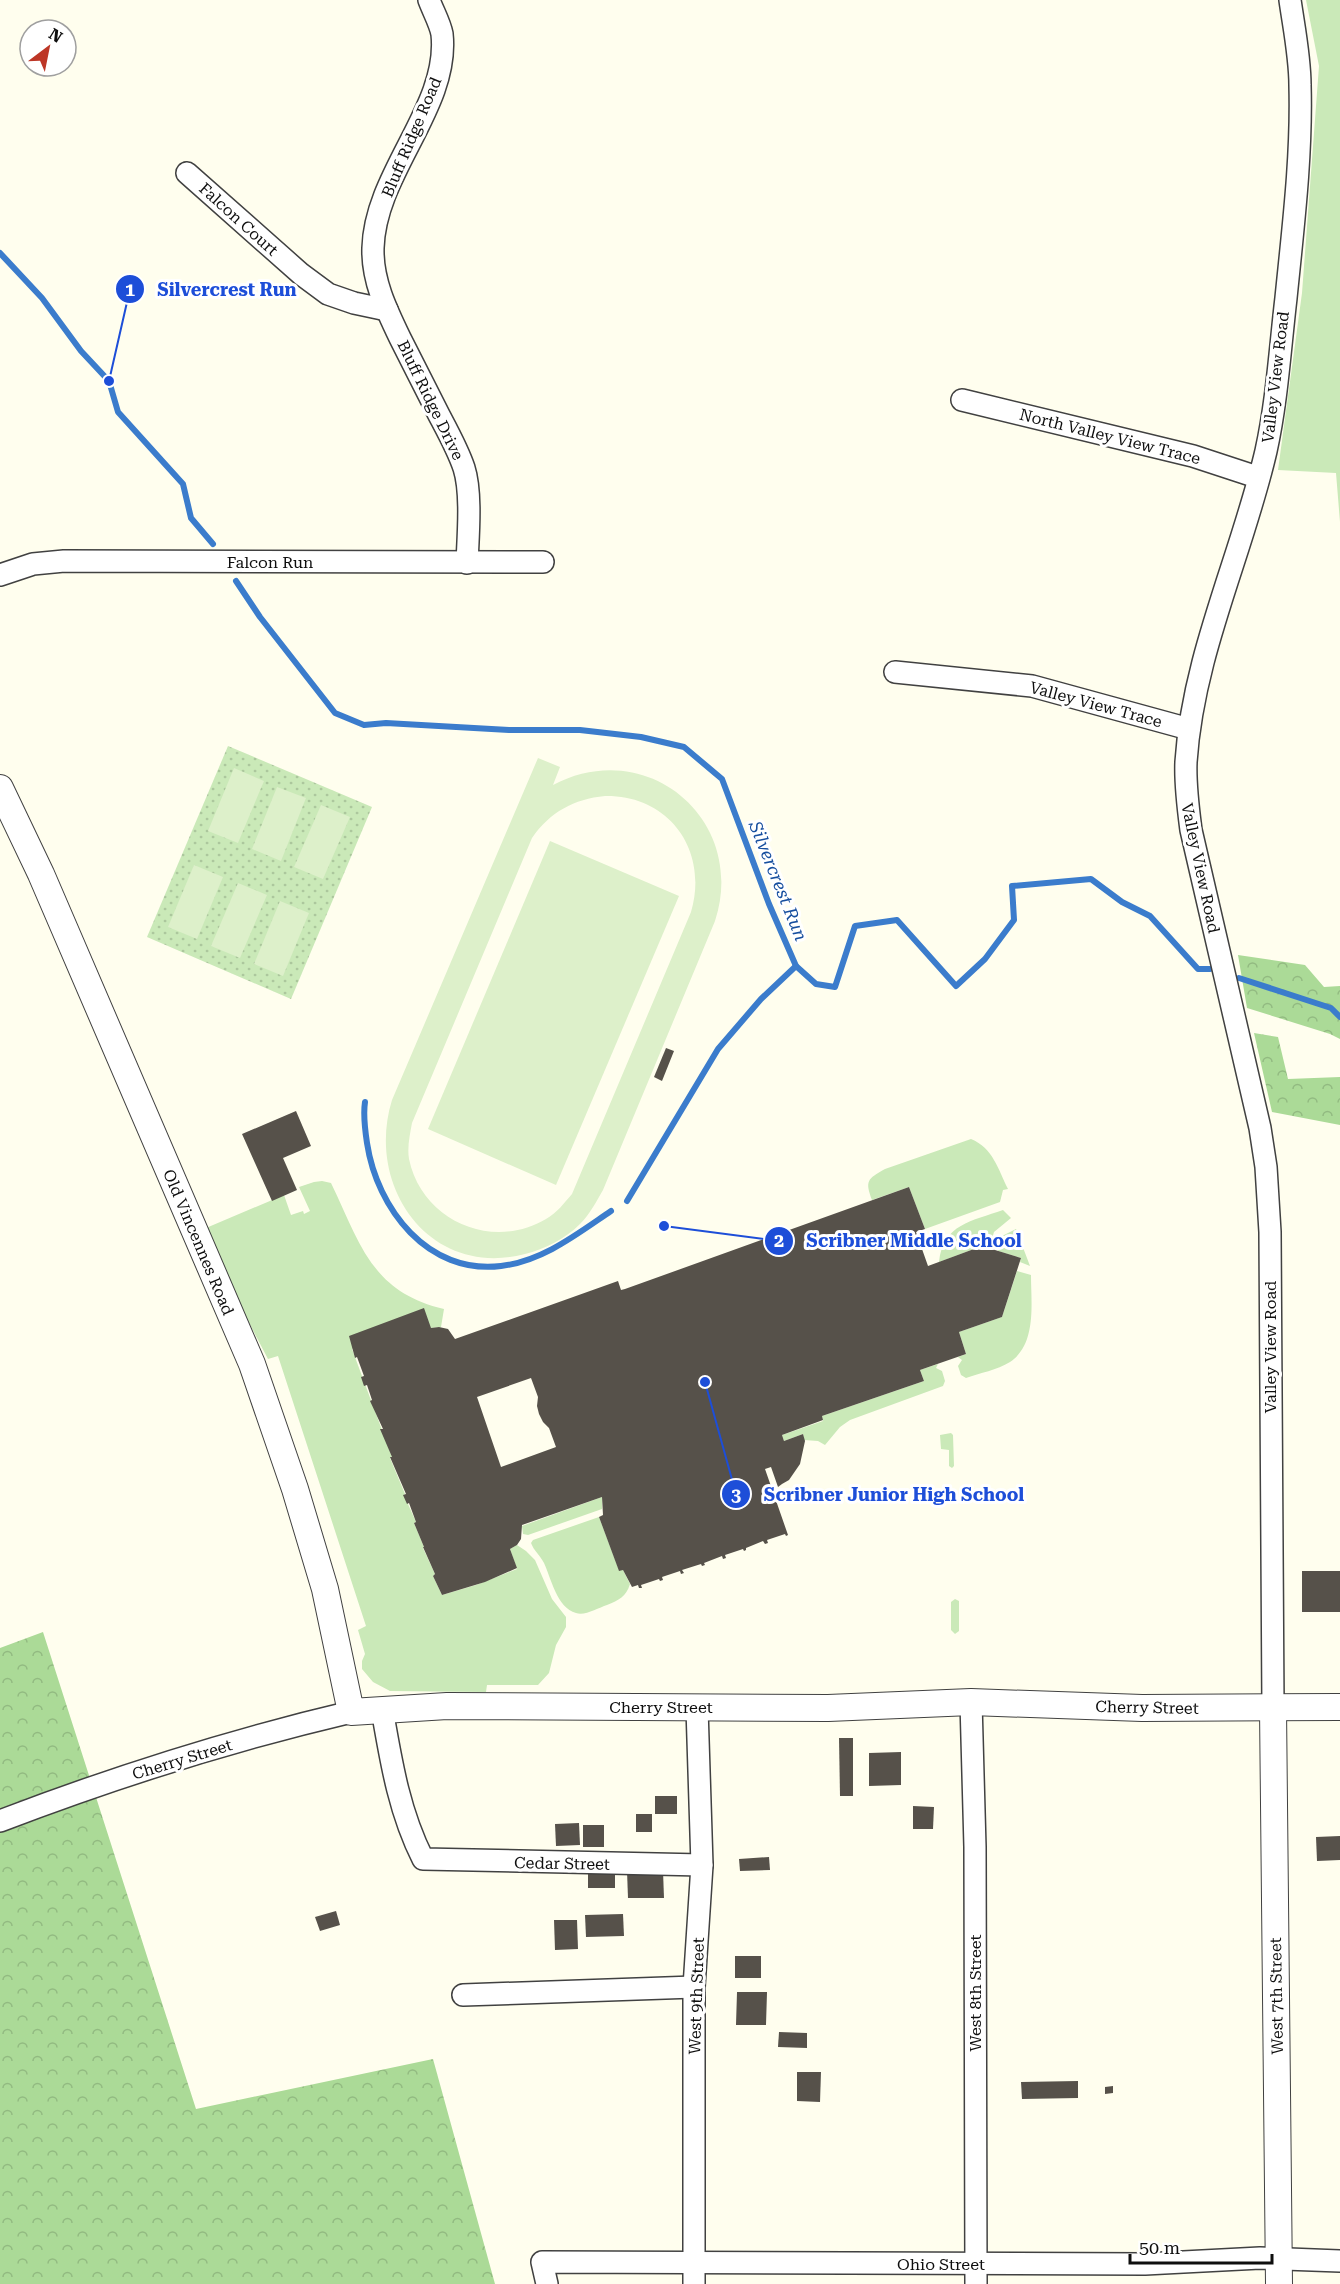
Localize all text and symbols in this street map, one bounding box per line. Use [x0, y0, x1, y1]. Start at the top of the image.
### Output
north arrow [18, 18, 78, 78]
text: N [45, 24, 66, 47]
street label: Bluff Ridge Road [378, 74, 445, 200]
street label: Falcon Court [195, 179, 282, 260]
callout: Silvercrest Run [115, 271, 308, 307]
text: 1 [125, 279, 135, 300]
text: Silvercrest Run [157, 279, 297, 300]
street label: Valley View Road [1258, 310, 1293, 444]
street label: Bluff Ridge Drive [393, 337, 468, 463]
street label: North Valley View Trace [1017, 405, 1203, 468]
street label: Falcon Run [227, 553, 313, 572]
street label: Valley View Trace [1028, 678, 1164, 731]
street label: Valley View Road [1177, 801, 1224, 935]
water label: Silvercrest Run [745, 817, 812, 944]
street label: Old Vincennes Road [159, 1166, 238, 1318]
callout: Scribner Middle School [764, 1223, 1034, 1259]
text: 2 [774, 1230, 784, 1251]
text: Scribner Middle School [806, 1230, 1022, 1251]
street label: Valley View Road [1261, 1281, 1280, 1413]
callout: Scribner Junior High School [721, 1476, 1036, 1512]
text: 3 [731, 1484, 741, 1505]
text: Scribner Junior High School [764, 1484, 1024, 1505]
street label: Cherry Street [1095, 1697, 1199, 1718]
street label: Cherry Street [609, 1698, 713, 1717]
street label: Cherry Street [130, 1735, 234, 1784]
street label: Cedar Street [514, 1853, 610, 1874]
street label: West 8th Street [966, 1934, 985, 2052]
street label: West 9th Street [685, 1937, 708, 2055]
street label: West 7th Street [1266, 1937, 1287, 2055]
scale bar [1130, 2227, 1272, 2265]
text: 50 m [1139, 2237, 1180, 2258]
street label: Ohio Street [897, 2255, 985, 2274]

